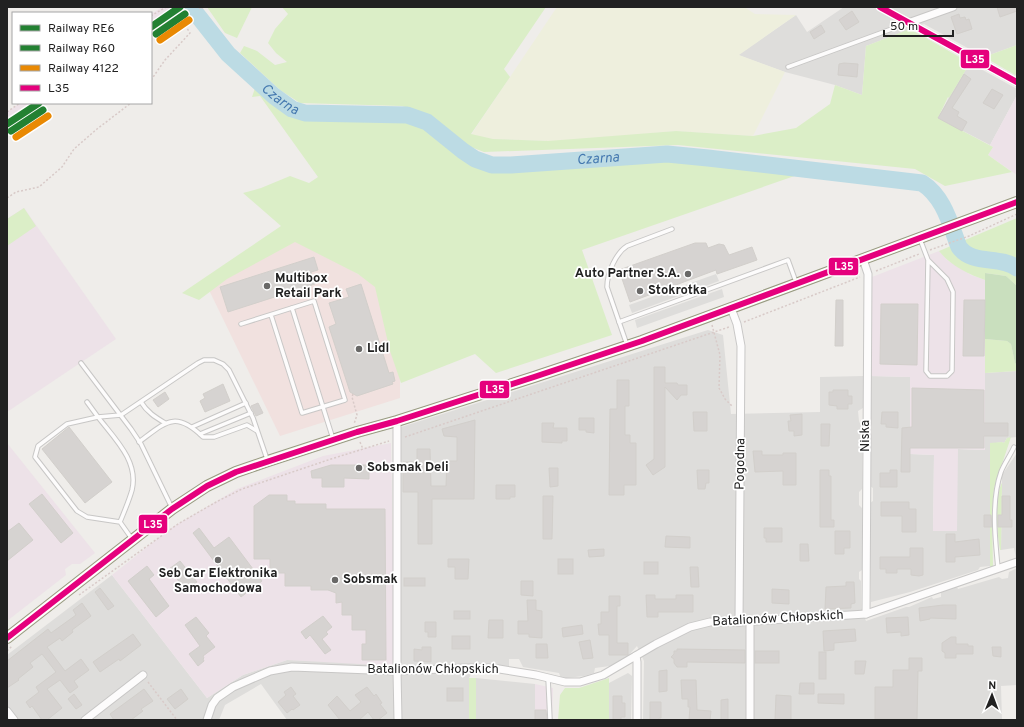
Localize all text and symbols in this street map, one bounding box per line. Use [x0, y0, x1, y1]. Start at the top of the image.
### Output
legend [12, 12, 152, 104]
scale bar [884, 12, 953, 38]
text: 50 m [890, 19, 918, 35]
text: Railway RE6 [48, 21, 115, 37]
text: Railway R60 [48, 41, 115, 57]
line badge: L35 [960, 49, 990, 69]
text: L35 [965, 53, 985, 67]
text: Railway 4122 [48, 61, 119, 77]
water label: Czarna [258, 80, 301, 119]
text: L35 [48, 81, 69, 97]
water label: Czarna [576, 149, 621, 169]
line badge: L35 [828, 257, 859, 276]
text: L35 [834, 260, 854, 274]
place label: Auto Partner S.A. [575, 266, 680, 282]
marker: Auto Partner S.A. [683, 269, 693, 279]
place label: Multibox Retail Park [275, 271, 342, 302]
marker: Multibox Retail Park [262, 281, 272, 291]
place label: Stokrotka [648, 283, 707, 299]
marker: Stokrotka [635, 286, 645, 296]
place label: Lidl [367, 341, 389, 357]
marker: Lidl [354, 344, 364, 354]
line badge: L35 [479, 380, 510, 399]
text: L35 [485, 383, 505, 397]
street label: Niska [858, 420, 874, 452]
street label: Pogodna [733, 438, 749, 490]
place label: Sobsmak Deli [367, 460, 449, 476]
marker: Sobsmak Deli [354, 463, 364, 473]
line badge: L35 [138, 514, 168, 534]
text: L35 [143, 518, 163, 532]
marker: Seb Car Elektronika Samochodowa [213, 555, 223, 565]
place label: Seb Car Elektronika Samochodowa [159, 566, 277, 597]
place label: Sobsmak [343, 572, 398, 588]
marker: Sobsmak [330, 575, 340, 585]
street label: Batalionów Chłopskich [712, 608, 844, 630]
street label: Batalionów Chłopskich [367, 662, 499, 678]
north arrow [972, 675, 1012, 715]
text: N [988, 679, 996, 693]

